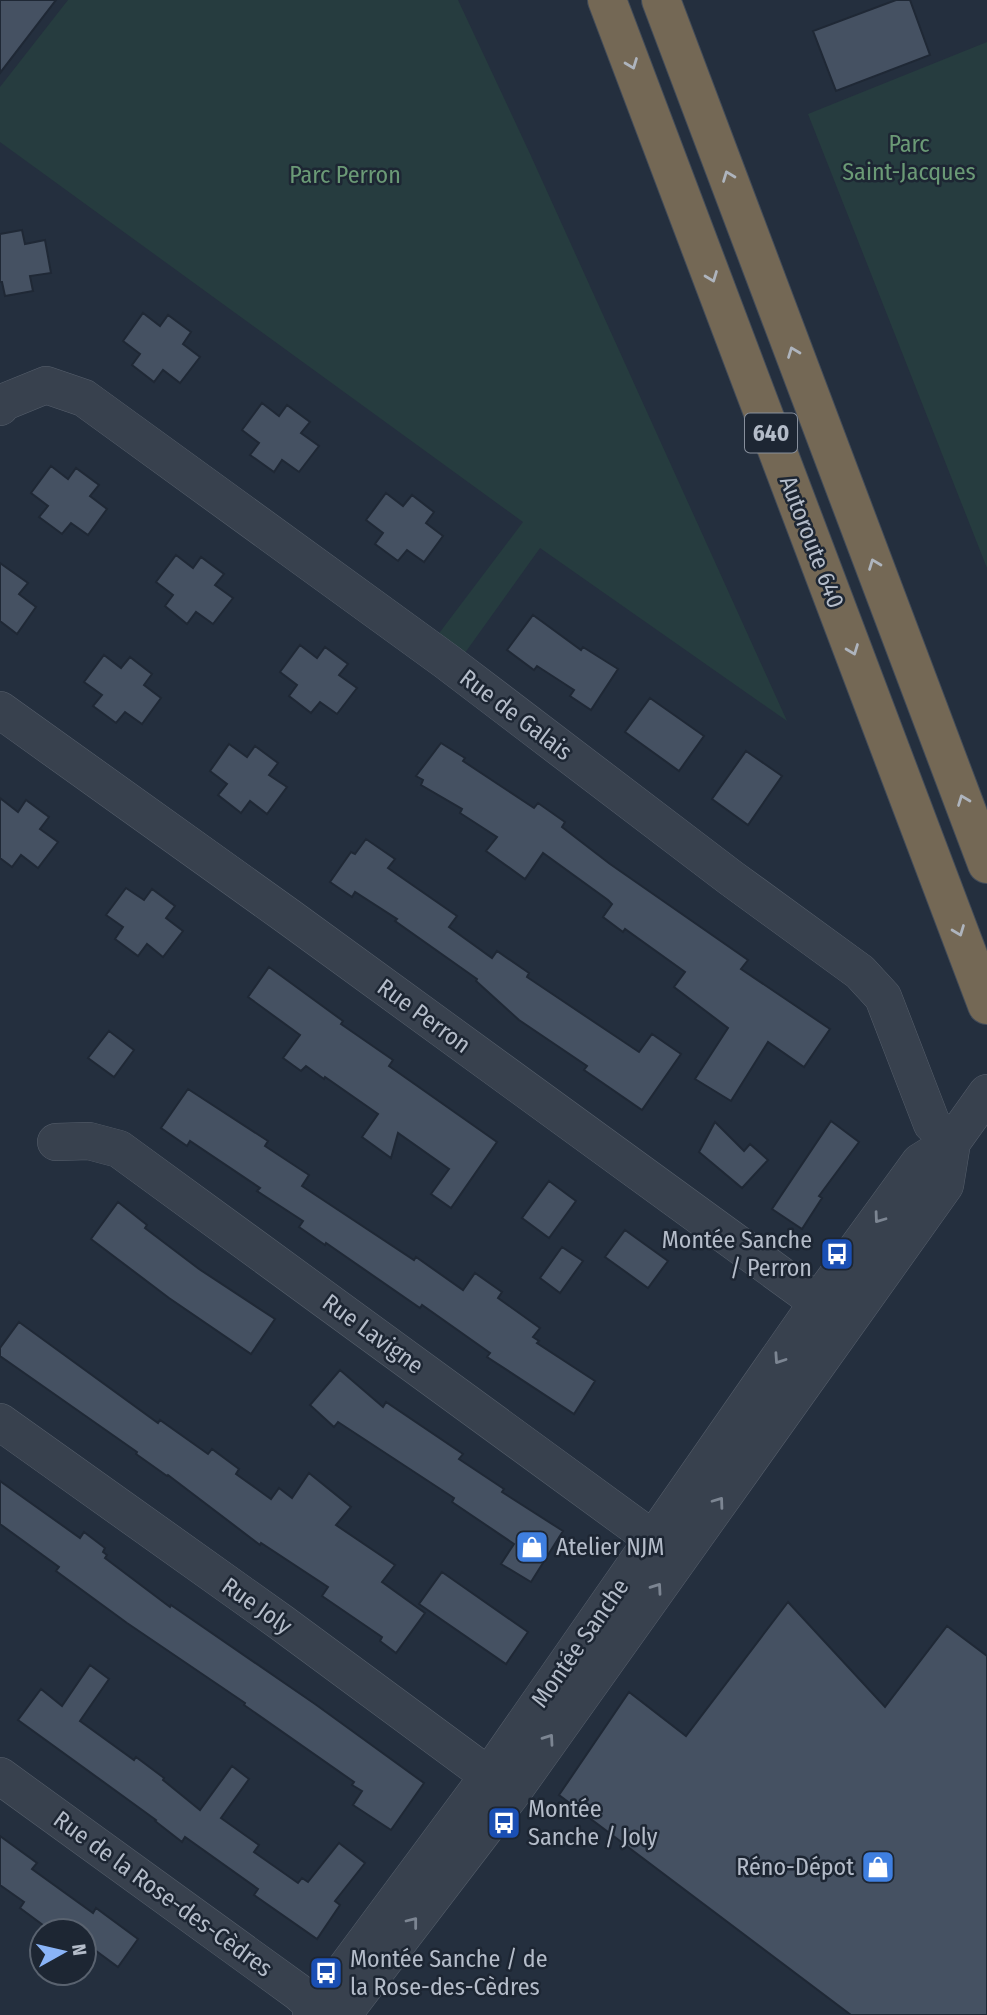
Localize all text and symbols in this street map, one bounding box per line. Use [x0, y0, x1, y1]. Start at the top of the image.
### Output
one-way arrow [623, 57, 637, 69]
park label: Parc Saint-Jacques [842, 130, 976, 186]
park label: Parc Perron [289, 161, 401, 189]
one-way arrow [722, 171, 736, 183]
one-way arrow [704, 270, 718, 282]
one-way arrow [787, 346, 801, 358]
road number: 640 [745, 414, 797, 452]
street label: Autoroute 640 [774, 472, 850, 612]
one-way arrow [868, 559, 882, 571]
one-way arrow [845, 643, 859, 655]
street label: Rue de Galais [454, 664, 578, 766]
one-way arrow [957, 795, 971, 807]
one-way arrow [951, 924, 965, 936]
street label: Rue Perron [372, 973, 476, 1059]
one-way arrow [875, 1210, 888, 1222]
place label: Montée Sanche / Perron [662, 1226, 812, 1282]
bus stop icon: Montée Sanche / Perron [818, 1235, 856, 1273]
street label: Rue Lavigne [317, 1288, 429, 1380]
one-way arrow [775, 1351, 787, 1364]
one-way arrow [710, 1497, 723, 1510]
shop icon: Atelier NJM [513, 1528, 551, 1566]
place label: Atelier NJM [556, 1533, 664, 1561]
street label: Rue Joly [217, 1572, 298, 1640]
street label: Montée Sanche [525, 1573, 635, 1713]
one-way arrow [649, 1583, 661, 1596]
one-way arrow [541, 1734, 554, 1747]
place label: Montée Sanche / Joly [528, 1795, 658, 1851]
bus stop icon: Montée Sanche / Joly [485, 1804, 523, 1842]
street label: Rue de la Rose-des-Cèdres [48, 1805, 278, 1983]
shop icon: Réno-Dépot [859, 1848, 897, 1886]
place label: Réno-Dépot [736, 1853, 854, 1881]
north arrow [28, 1917, 98, 1987]
one-way arrow [405, 1917, 418, 1929]
text: N [67, 1942, 92, 1957]
place label: Montée Sanche / de la Rose-des-Cèdres [350, 1945, 548, 2001]
bus stop icon: Montée Sanche / de la Rose-des-Cèdres [307, 1954, 345, 1992]

